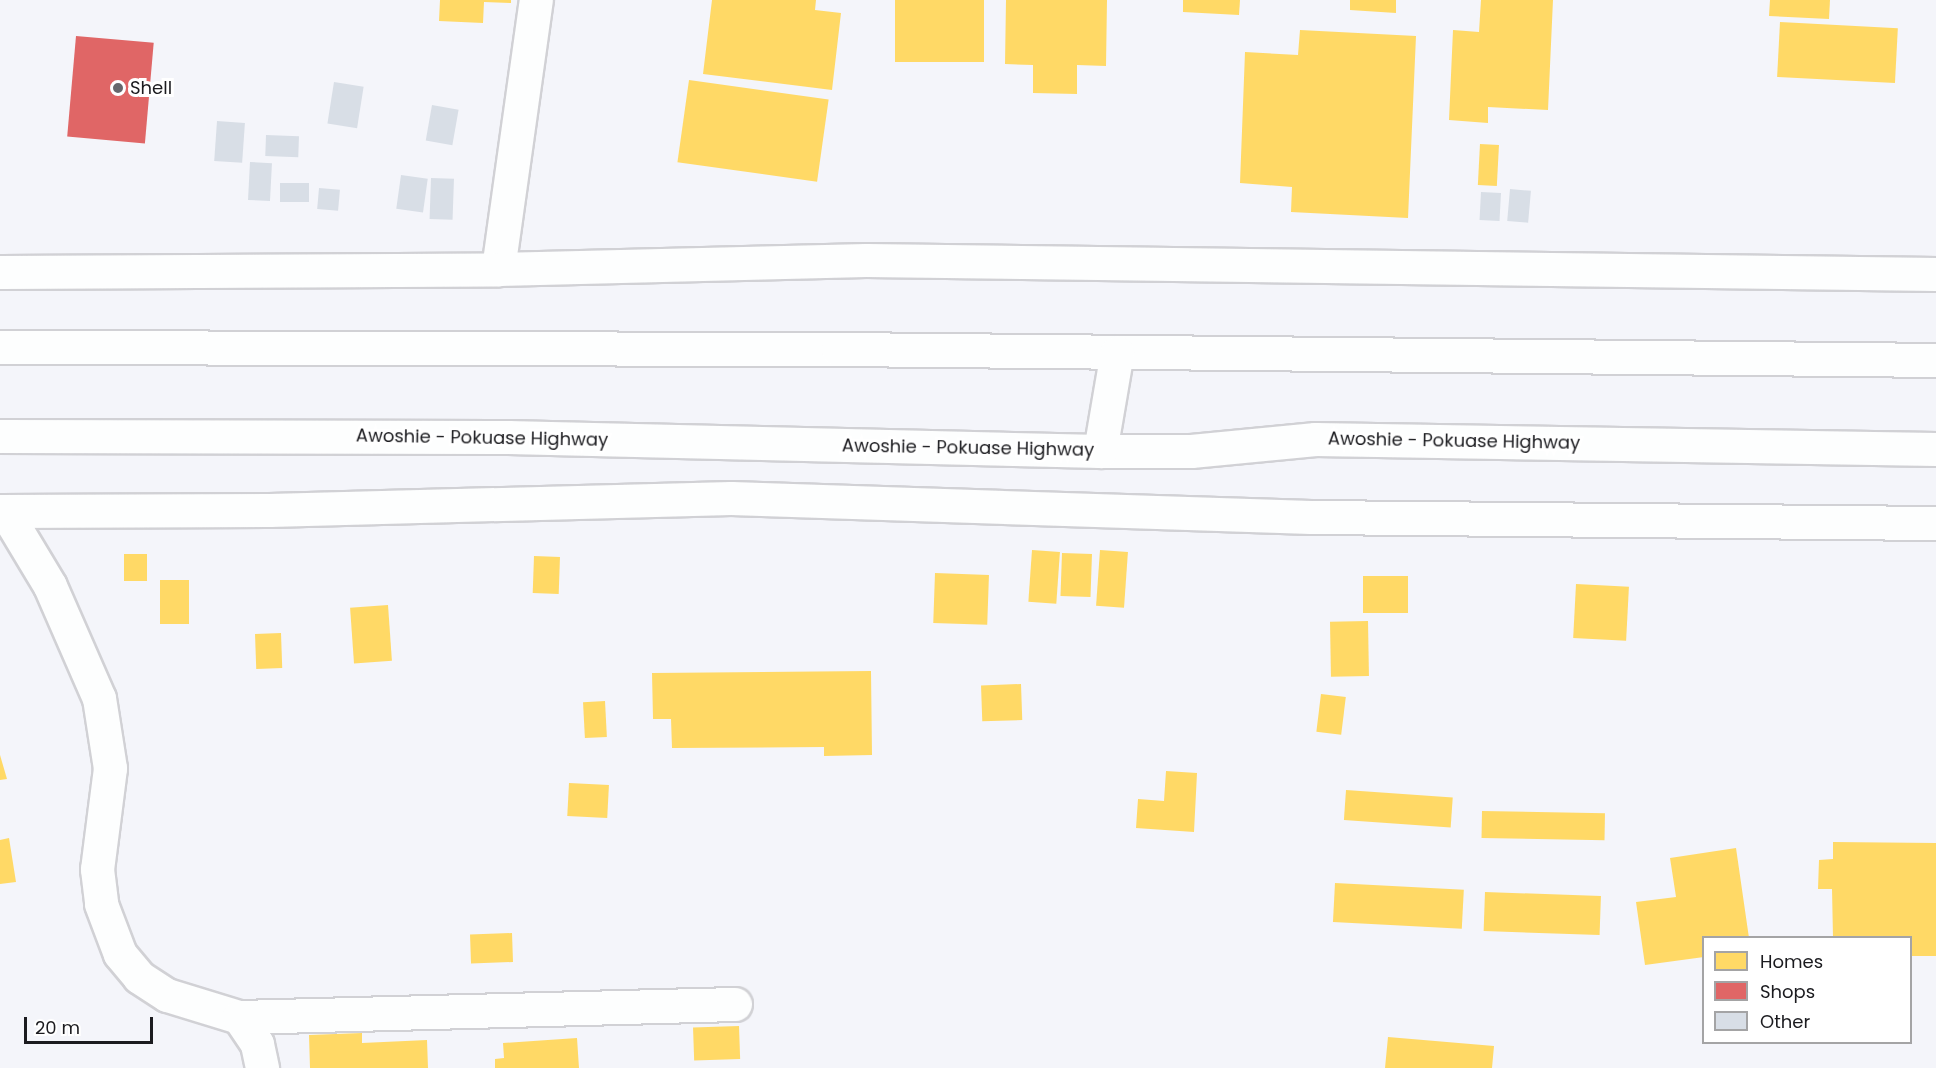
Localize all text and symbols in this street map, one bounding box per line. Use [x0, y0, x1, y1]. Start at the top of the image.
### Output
place label: Shell [130, 77, 172, 99]
marker: Shell [111, 81, 125, 95]
street label: Awoshie - Pokuase Highway [356, 425, 608, 451]
street label: Awoshie - Pokuase Highway [1328, 428, 1580, 454]
street label: Awoshie - Pokuase Highway [842, 435, 1094, 461]
legend [1702, 936, 1912, 1044]
text: Homes [1760, 949, 1823, 974]
text: Shops [1760, 979, 1815, 1004]
scale bar [27, 1005, 156, 1043]
text: Other [1760, 1009, 1810, 1034]
text: 20 m [35, 1015, 80, 1040]

